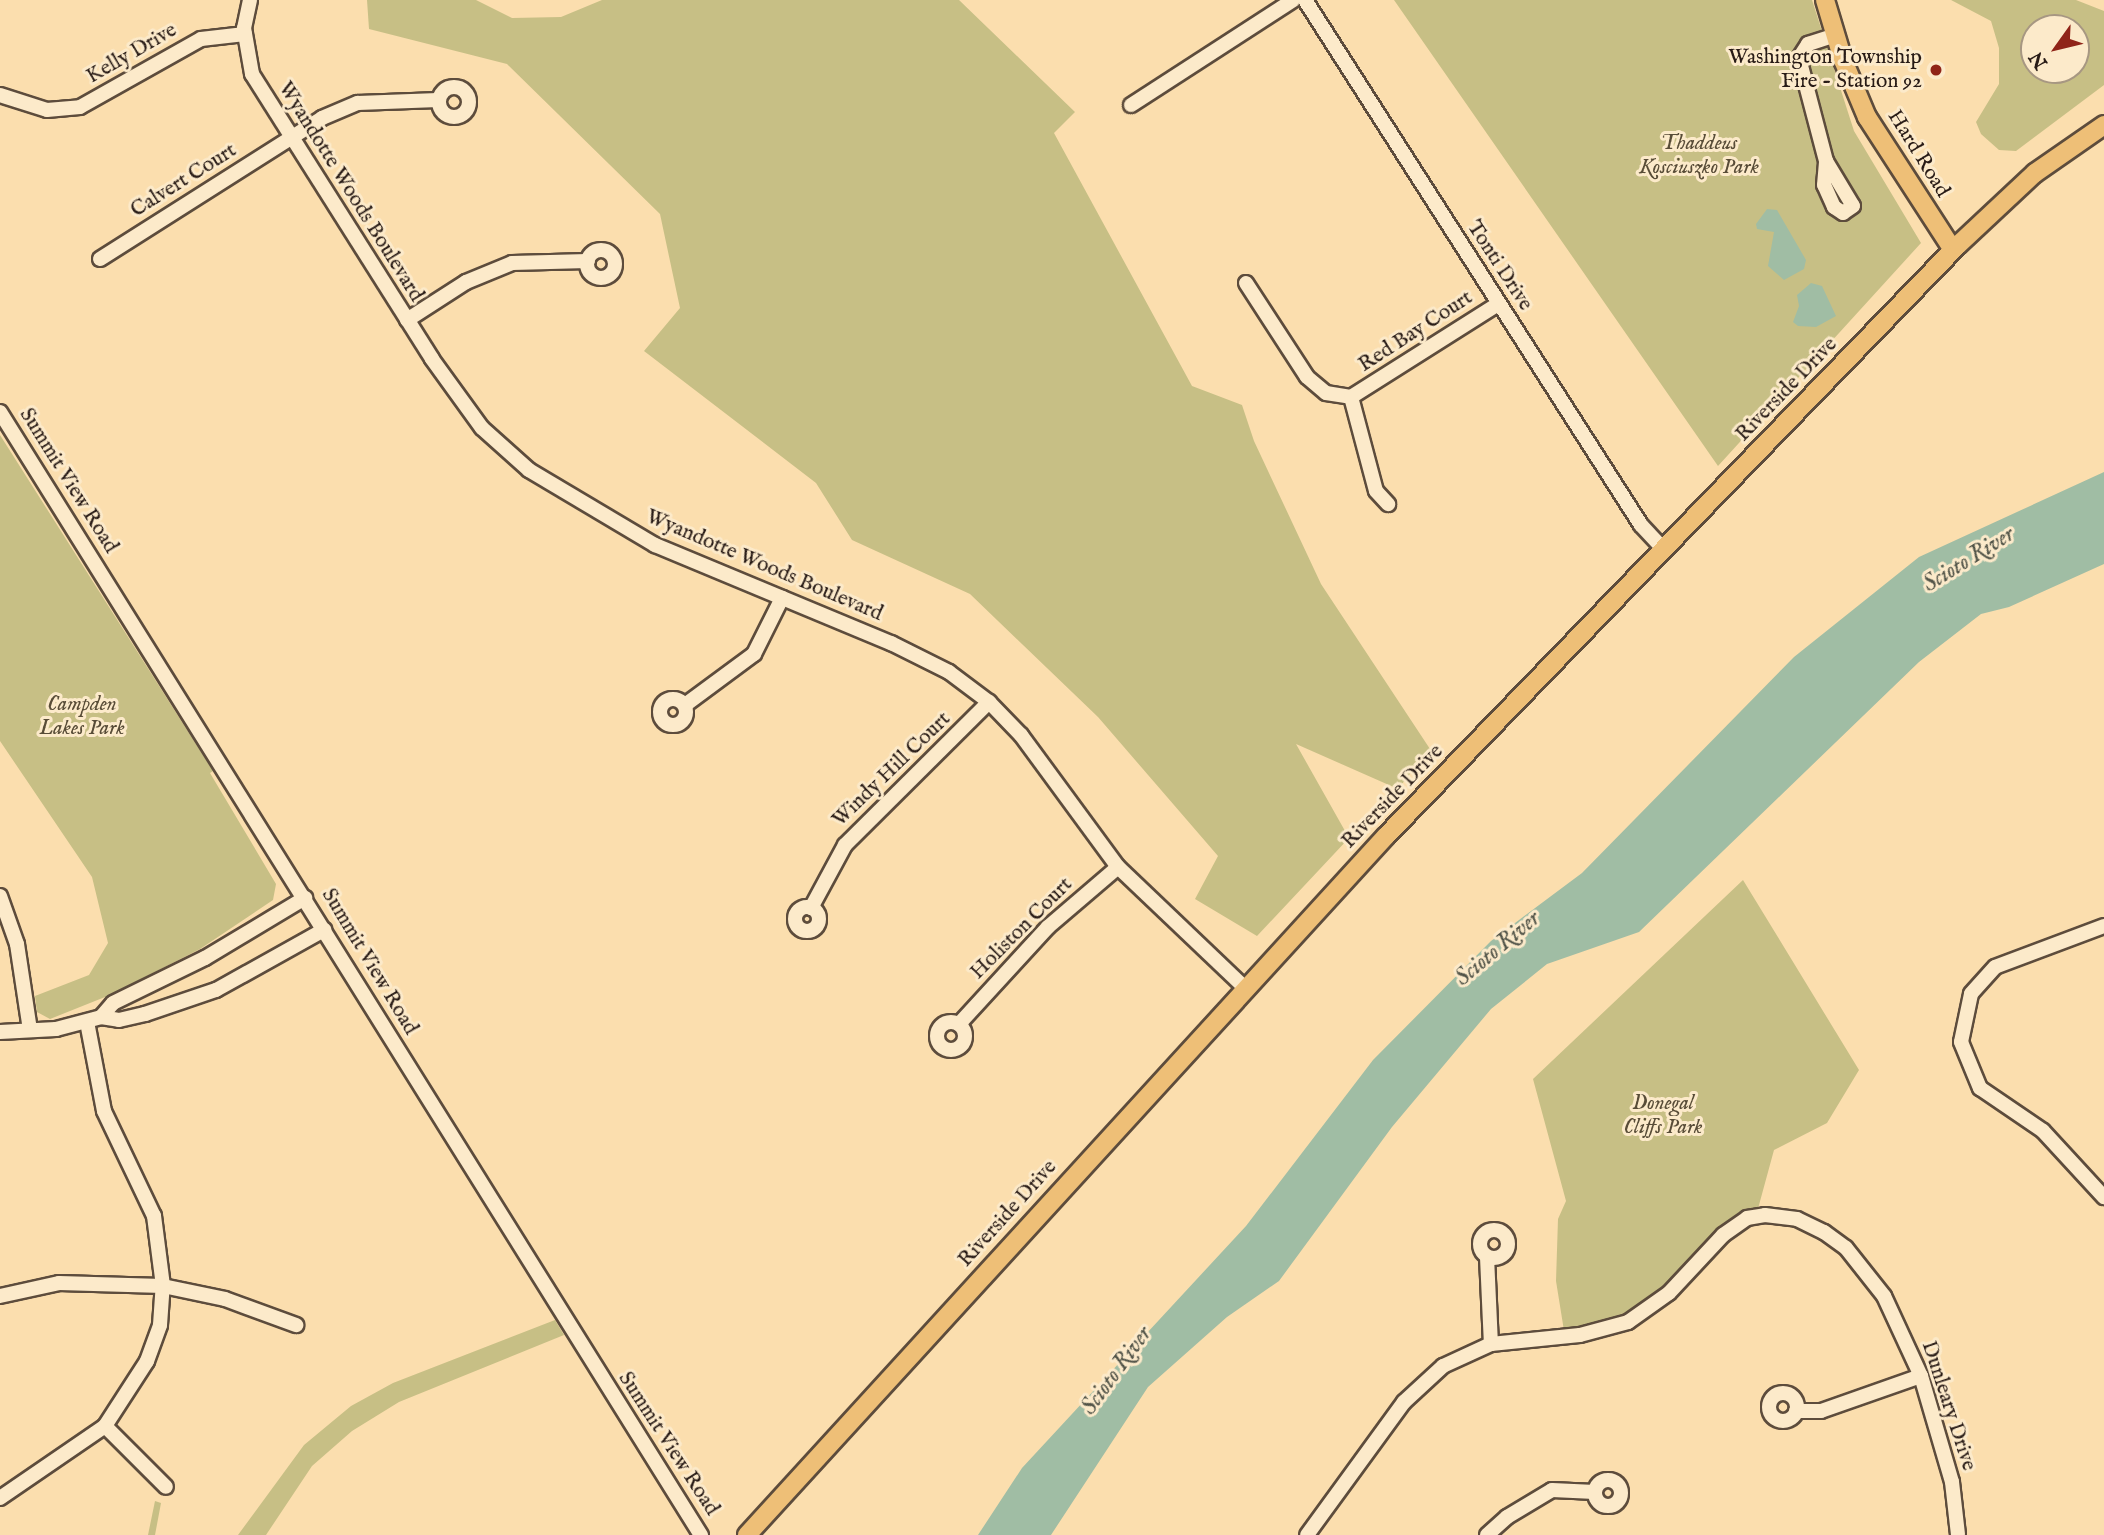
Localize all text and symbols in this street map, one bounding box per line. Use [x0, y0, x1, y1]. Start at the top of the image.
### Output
north arrow [2020, 14, 2090, 84]
street label: Kelly Drive [82, 18, 182, 90]
place label: Washington Township Fire - Station 92 [1728, 45, 1922, 95]
text: N [2025, 46, 2054, 73]
marker: Washington Township Fire - Station 92 [1928, 62, 1944, 78]
street label: Wyandotte Woods Boulevard [272, 77, 428, 307]
street label: Hard Road [1881, 106, 1955, 202]
park label: Thaddeus Kosciuszko Park [1639, 131, 1759, 181]
street label: Calvert Court [126, 139, 242, 223]
street label: Tonti Drive [1461, 216, 1537, 316]
street label: Red Bay Court [1354, 286, 1478, 378]
street label: Riverside Drive [1731, 333, 1843, 447]
street label: Summit View Road [13, 404, 123, 558]
street label: Wyandotte Woods Boulevard [642, 505, 886, 627]
water label: Scioto River [1918, 521, 2020, 599]
park label: Campden Lakes Park [39, 692, 125, 742]
street label: Windy Hill Court [828, 707, 956, 833]
street label: Riverside Drive [1337, 740, 1449, 854]
street label: Holiston Court [966, 873, 1078, 985]
street label: Summit View Road [315, 884, 423, 1040]
water label: Scioto River [1450, 906, 1546, 992]
park label: Donegal Cliffs Park [1624, 1091, 1702, 1141]
street label: Riverside Drive [953, 1155, 1063, 1273]
water label: Scioto River [1076, 1321, 1158, 1421]
street label: Dunleary Drive [1915, 1338, 1981, 1474]
street label: Summit View Road [612, 1367, 724, 1521]

